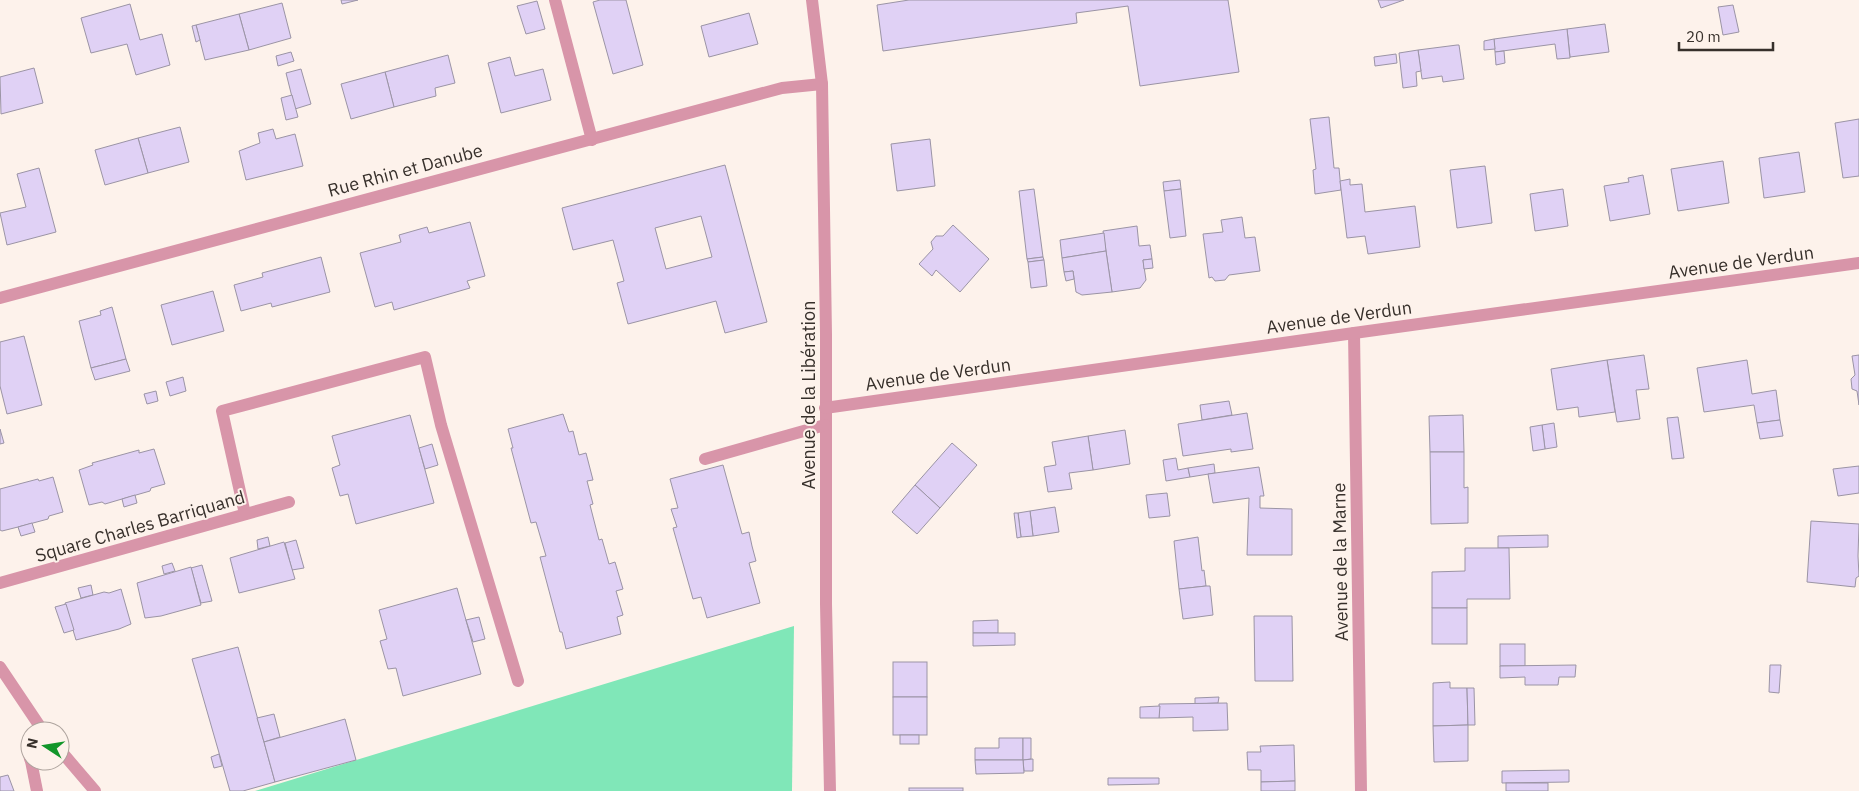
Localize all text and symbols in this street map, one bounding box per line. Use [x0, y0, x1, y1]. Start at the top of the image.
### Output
scale bar [1679, 20, 1773, 52]
text: 20 m [1686, 27, 1721, 46]
street label: Rue Rhin et Danube [325, 138, 485, 202]
street label: Avenue de Verdun [1667, 240, 1815, 284]
street label: Avenue de Verdun [1265, 295, 1413, 339]
street label: Avenue de la Libération [797, 301, 820, 489]
street label: Avenue de Verdun [864, 352, 1012, 396]
street label: Avenue de la Marne [1327, 482, 1353, 642]
street label: Square Charles Barriquand [33, 485, 247, 567]
north arrow [20, 721, 70, 771]
text: N [22, 736, 42, 750]

